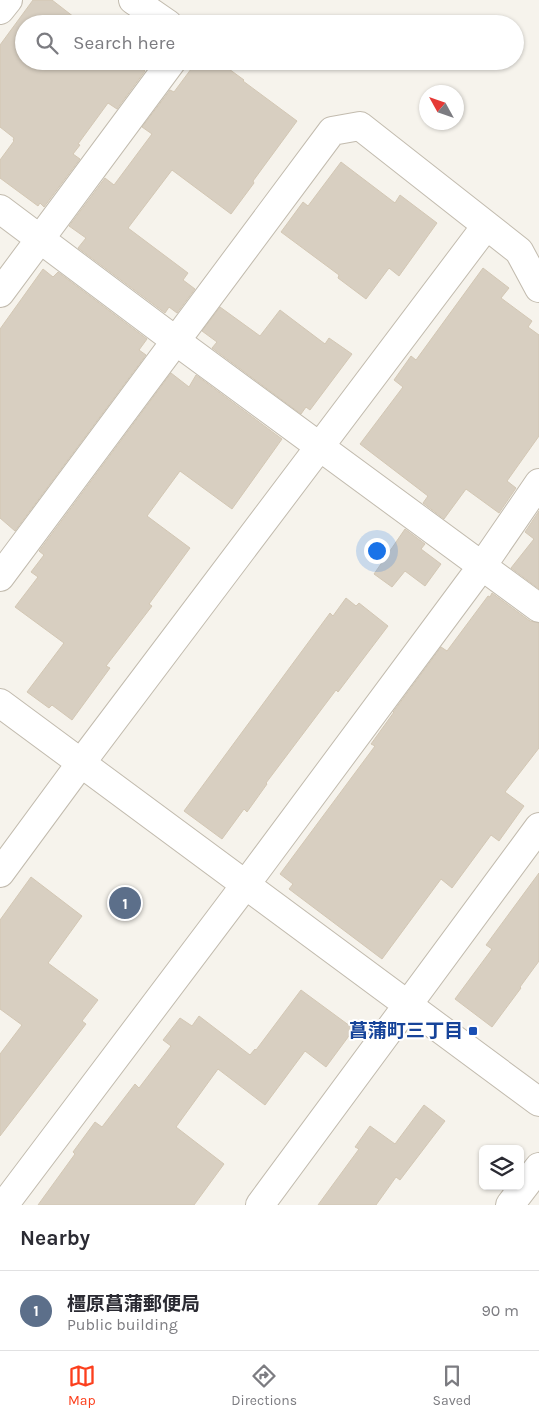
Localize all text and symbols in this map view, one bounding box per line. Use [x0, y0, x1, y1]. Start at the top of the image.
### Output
search box [15, 15, 524, 70]
icon: search [33, 29, 61, 57]
text: Search here [73, 32, 175, 54]
north arrow [419, 85, 464, 130]
your location [364, 538, 390, 564]
pin: 1 [109, 884, 141, 922]
place label: 菖蒲町三丁目 [349, 1020, 463, 1042]
marker: 菖蒲町三丁目 [467, 1025, 479, 1037]
map controls [479, 1145, 524, 1190]
button: layers [479, 1145, 524, 1190]
text: Nearby [20, 1226, 90, 1250]
text: 橿原菖蒲郵便局 [67, 1293, 200, 1315]
text: 1 [33, 1301, 39, 1320]
text: 90 m [481, 1301, 519, 1320]
text: Public building [67, 1315, 178, 1334]
tab: Map [68, 1362, 96, 1409]
tab: Directions [231, 1362, 297, 1409]
tab: Saved [433, 1362, 471, 1409]

